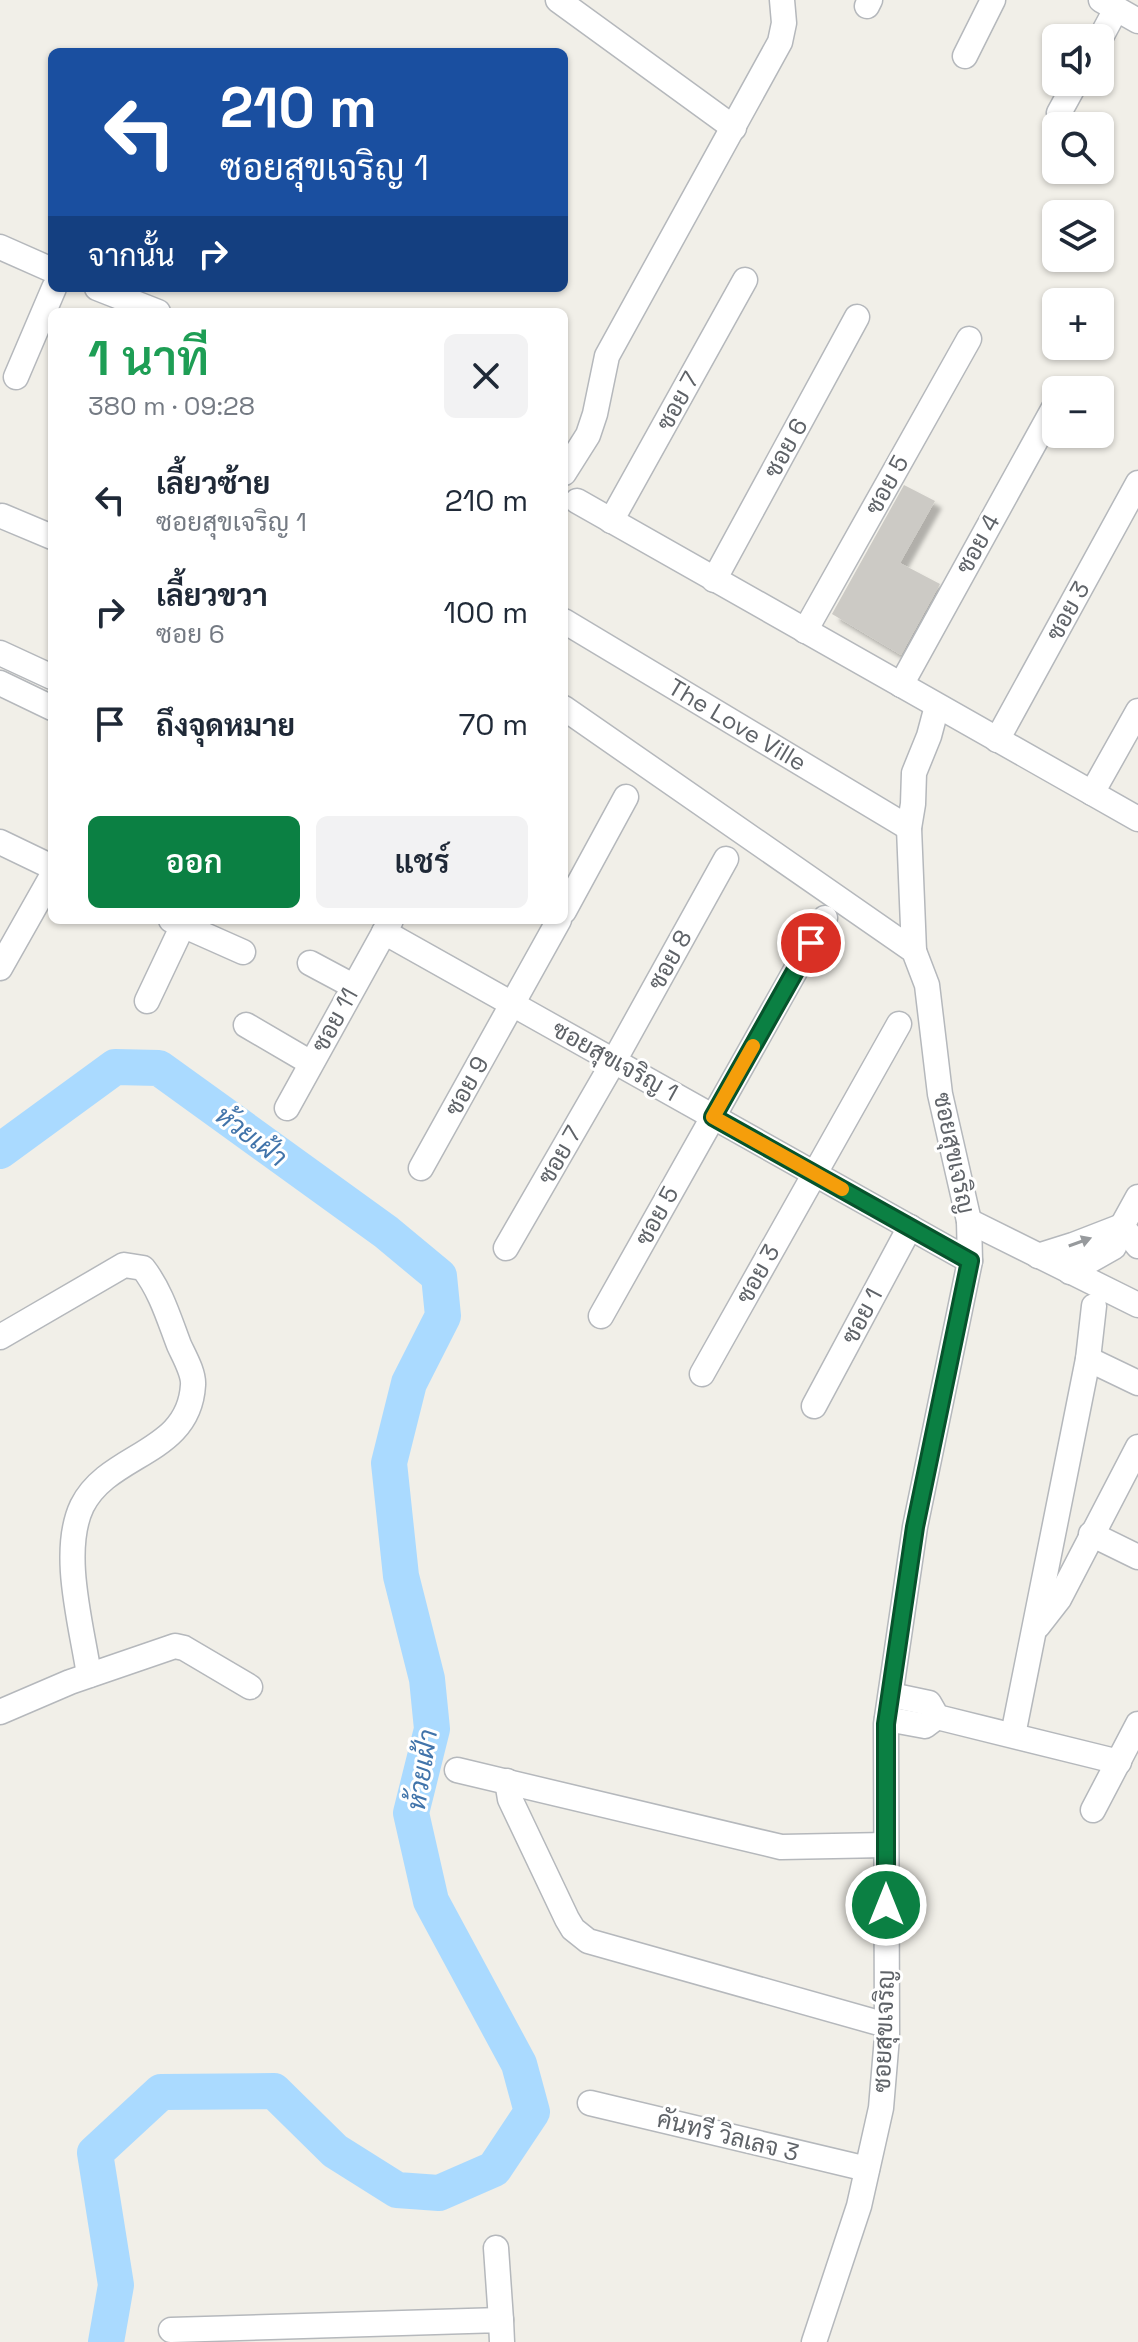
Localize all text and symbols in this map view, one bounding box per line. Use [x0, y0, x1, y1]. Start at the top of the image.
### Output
map controls [1042, 24, 1114, 448]
button: sound [1042, 24, 1114, 96]
text: 210 m [220, 72, 377, 143]
icon: left [88, 80, 192, 184]
button: search [1042, 112, 1114, 184]
text: ซอยสุขเจริญ 1 [220, 145, 429, 191]
button: layers [1042, 200, 1114, 272]
icon: right [191, 232, 235, 276]
text: จากนั้น [88, 236, 175, 275]
button: + [1042, 288, 1114, 360]
text: 1 นาที [88, 328, 209, 389]
button: close [444, 334, 528, 418]
street label: ซอย 7 [649, 366, 706, 436]
button: − [1042, 376, 1114, 448]
text: 380 m · 09:28 [88, 389, 255, 423]
street label: ซอย 6 [757, 412, 815, 483]
street label: ซอย 5 [858, 450, 915, 520]
text: เลี้ยวซ้าย [156, 464, 270, 503]
icon: left [88, 478, 132, 522]
text: 210 m [445, 481, 528, 520]
text: ซอยสุขเจริญ 1 [156, 505, 307, 539]
street label: ซอย 4 [949, 508, 1007, 579]
text: เลี้ยวขวา [156, 576, 268, 615]
street label: ซอย 3 [1039, 576, 1096, 646]
icon: right [88, 590, 132, 634]
text: 100 m [443, 593, 528, 632]
text: ซอย 6 [156, 617, 225, 651]
street label: The Love Ville [663, 671, 812, 778]
icon: arrive [88, 702, 132, 746]
text: 70 m [459, 705, 528, 744]
text: ถึงจุดหมาย [156, 706, 295, 745]
button: ออก [88, 816, 300, 908]
button: แชร์ [316, 816, 528, 908]
pin [777, 909, 845, 977]
icon: arrive [789, 921, 833, 965]
street label: ซอย 8 [641, 924, 699, 995]
street label: ซอย 11 [304, 982, 365, 1057]
street label: ซอยสุขเจริญ 1 [546, 1013, 684, 1109]
street label: ซอย 9 [438, 1050, 496, 1121]
street label: ซอยสุขเจริญ [926, 1089, 982, 1217]
water label: ห้วยเฝ้า [208, 1098, 294, 1174]
street label: ซอย 7 [531, 1120, 589, 1189]
street label: ซอย 5 [628, 1181, 685, 1251]
one-way arrow [1068, 1235, 1092, 1248]
street label: ซอย 3 [729, 1239, 786, 1309]
street label: ซอย 1 [834, 1283, 889, 1349]
water label: ห้วยเฝ้า [399, 1727, 445, 1813]
position arrow [844, 1863, 928, 1947]
street label: ซอยสุขเจริญ [866, 1969, 902, 2093]
street label: คันทรี วิลเลจ 3 [654, 2103, 802, 2168]

